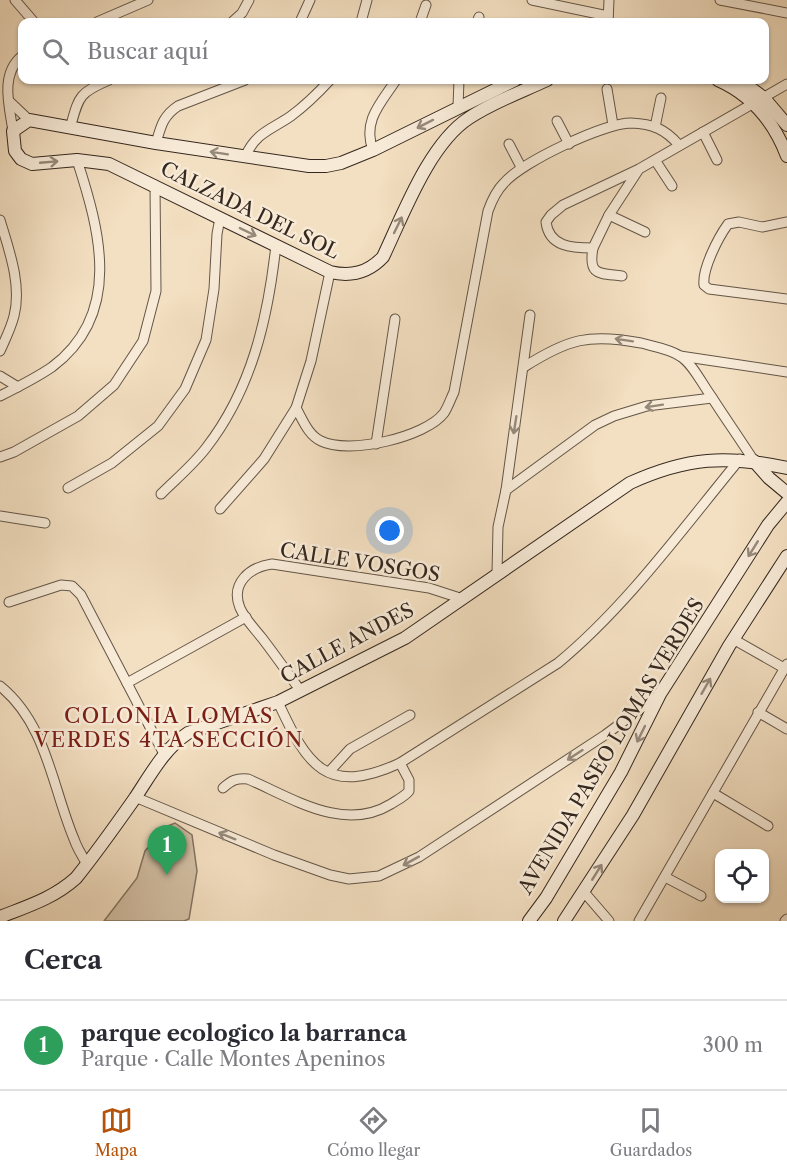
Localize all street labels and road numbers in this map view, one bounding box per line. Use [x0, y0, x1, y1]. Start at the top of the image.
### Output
street label: CALZADA DEL SOL [157, 156, 343, 264]
street label: CALLE VOSGOS [278, 537, 442, 587]
street label: AVENIDA PASEO LOMAS VERDES [512, 594, 709, 899]
street label: CALLE ANDES [276, 598, 418, 688]

